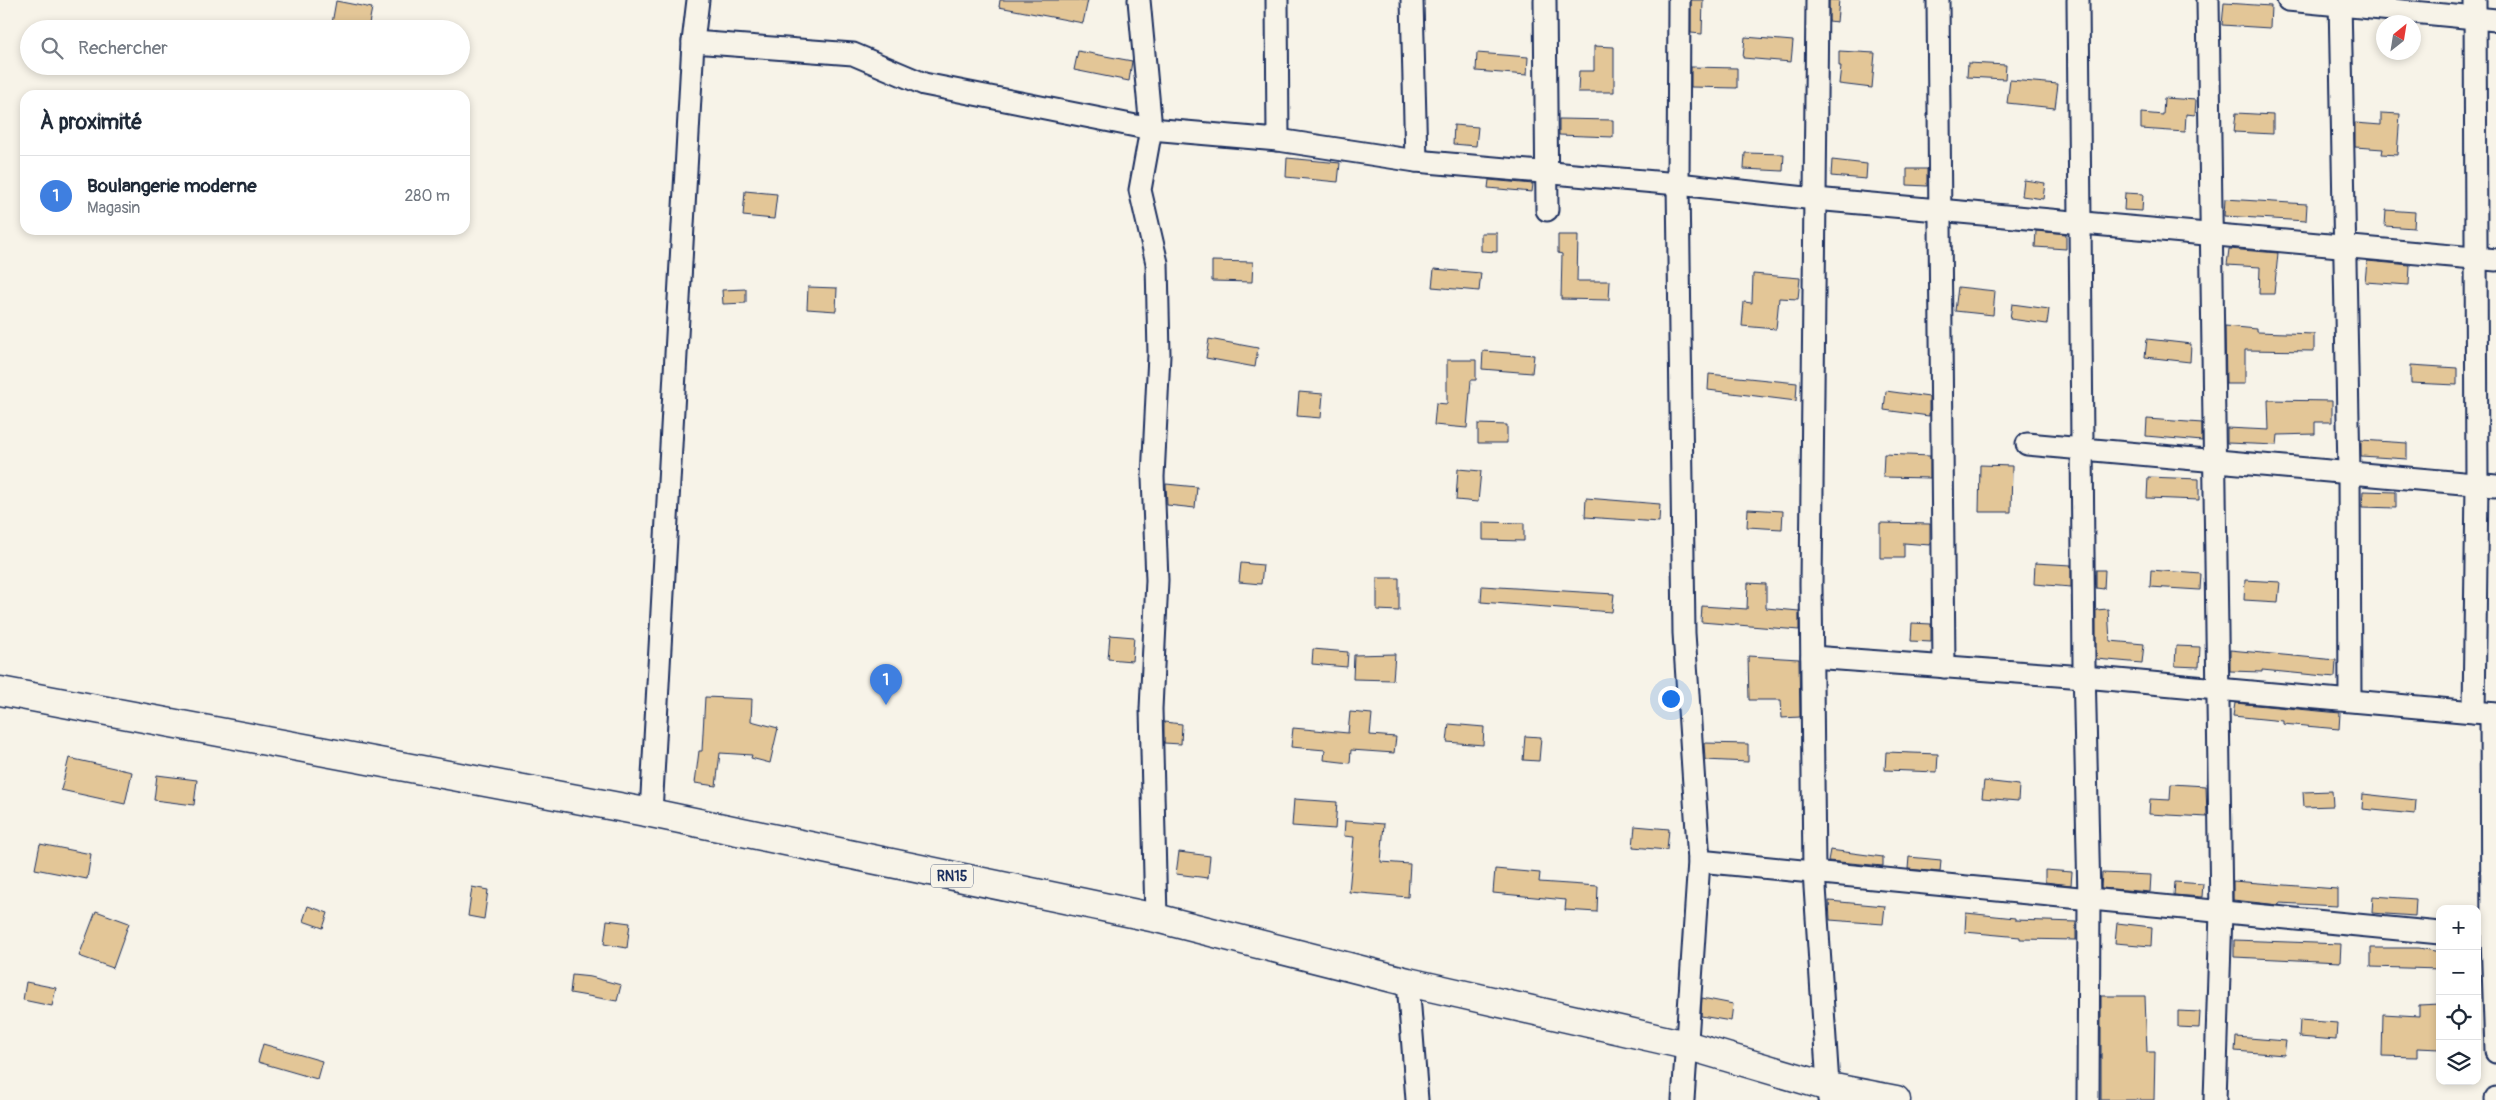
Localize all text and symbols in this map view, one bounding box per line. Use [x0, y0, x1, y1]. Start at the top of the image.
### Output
north arrow [2376, 15, 2421, 60]
search box [20, 20, 470, 75]
icon: search [38, 34, 66, 62]
text: Rechercher [78, 36, 168, 60]
text: À proximité [40, 109, 143, 136]
text: Boulangerie moderne [87, 174, 257, 198]
text: 1 [53, 186, 59, 206]
text: 280 m [404, 186, 450, 206]
text: Magasin [87, 198, 140, 218]
pin: 1 [870, 664, 902, 705]
your location [1658, 686, 1684, 712]
road number: RN15 [931, 864, 973, 888]
map controls [2436, 905, 2481, 1085]
button: + [2436, 905, 2481, 950]
button: − [2436, 950, 2481, 995]
button: locate [2436, 995, 2481, 1040]
button: layers [2436, 1040, 2481, 1085]

